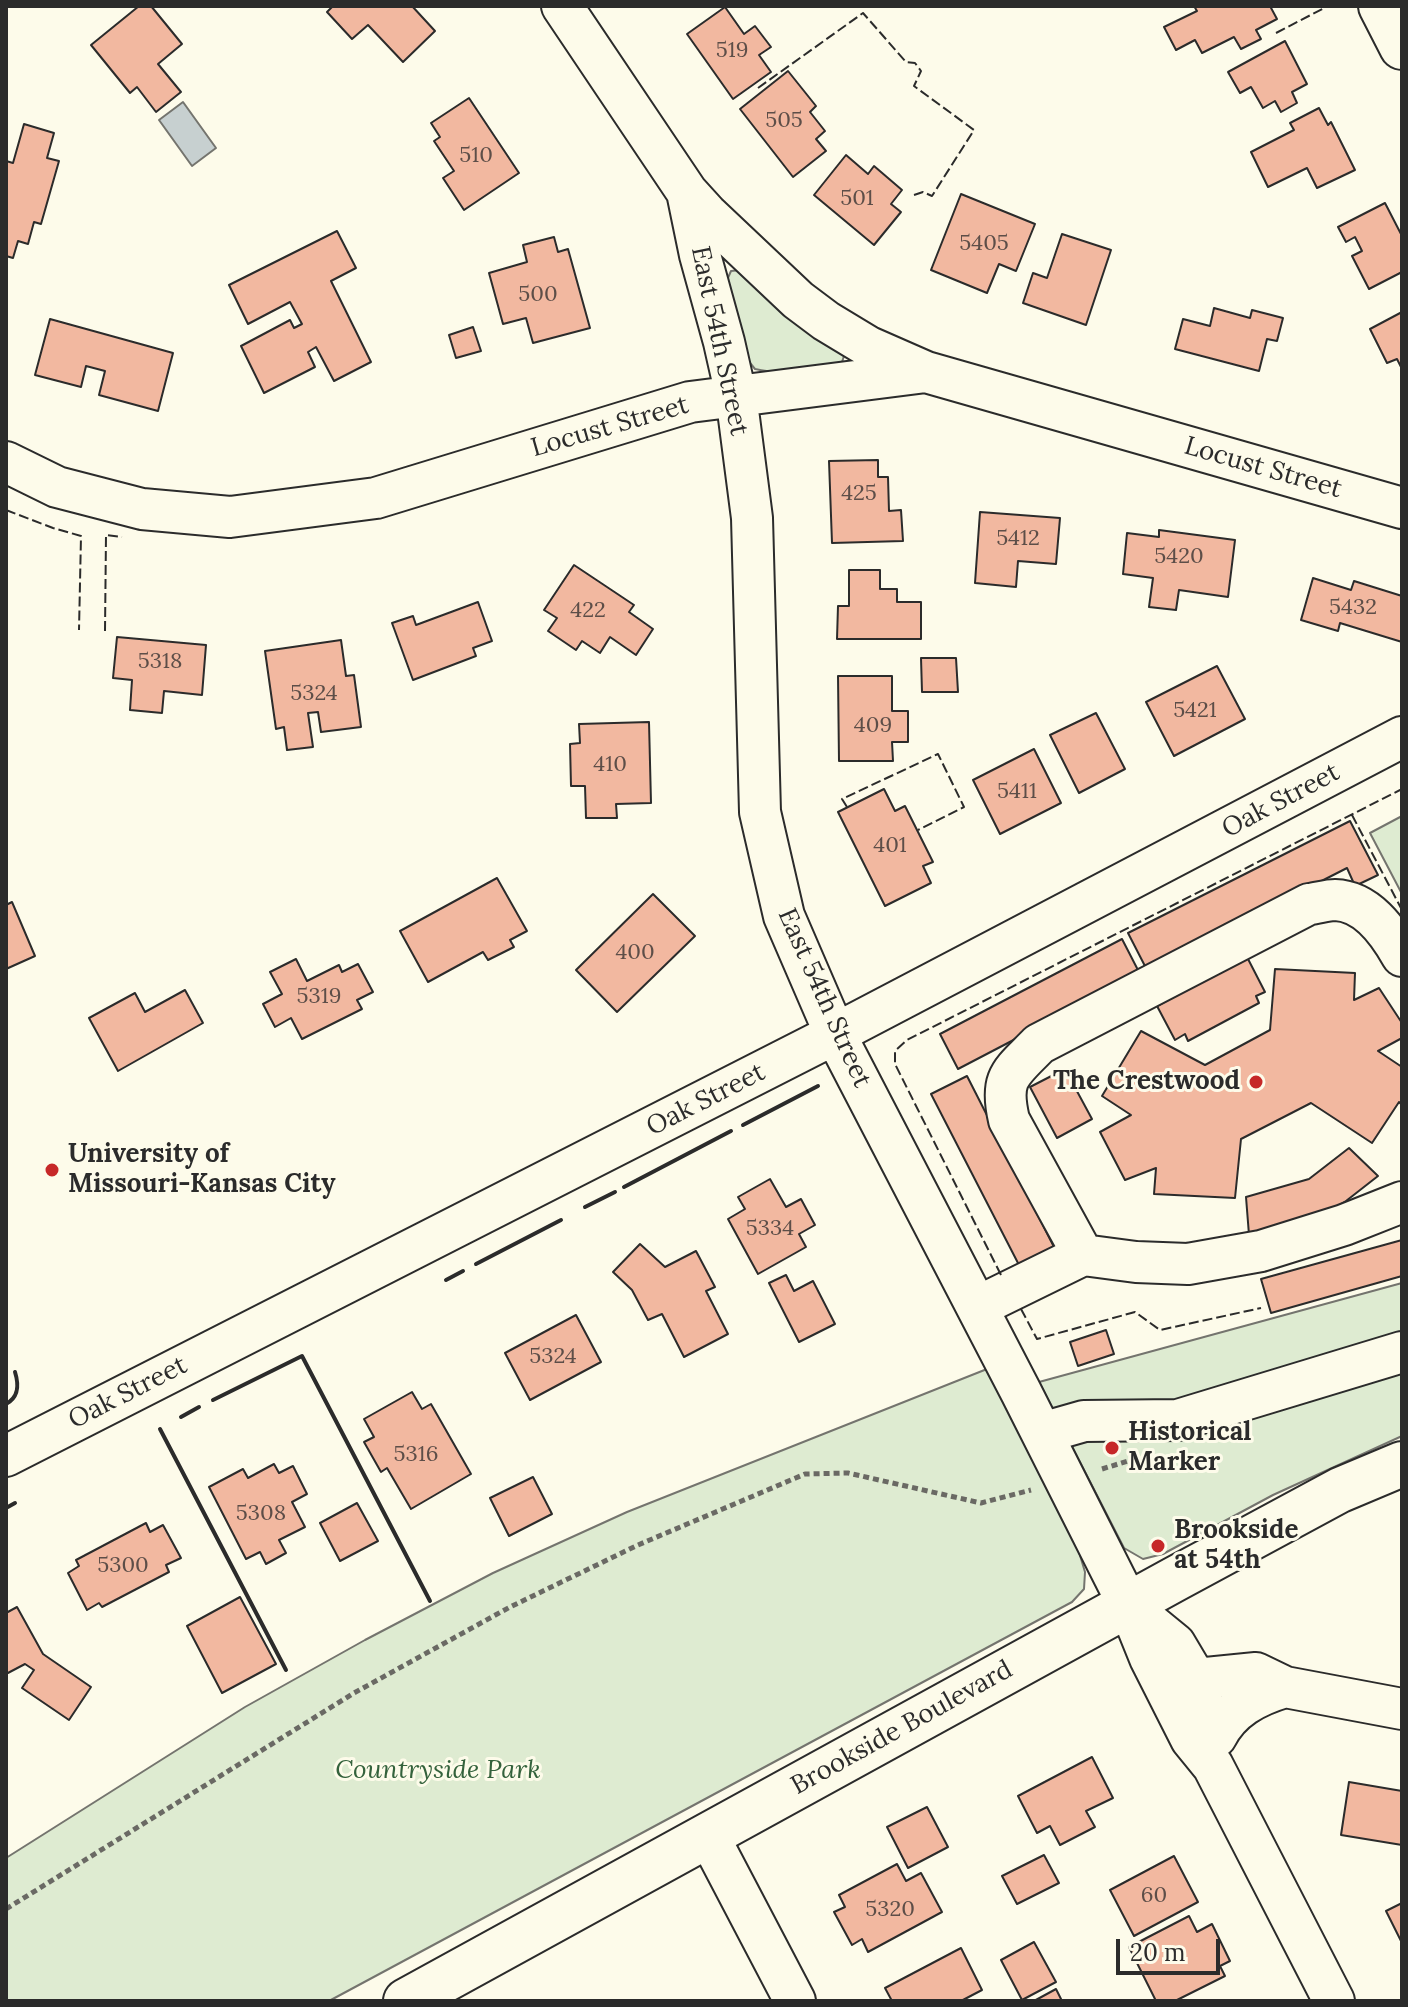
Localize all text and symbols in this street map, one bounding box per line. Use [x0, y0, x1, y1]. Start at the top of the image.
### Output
house number: 519 [716, 38, 748, 64]
house number: 505 [765, 108, 803, 134]
house number: 510 [459, 143, 493, 169]
house number: 501 [840, 186, 874, 212]
house number: 5405 [959, 231, 1009, 257]
street label: East 54th Street [684, 243, 754, 439]
house number: 500 [518, 282, 558, 308]
street label: Locust Street [528, 390, 692, 464]
street label: Locust Street [1181, 431, 1345, 505]
house number: 425 [841, 481, 877, 507]
house number: 5412 [996, 526, 1040, 552]
house number: 5420 [1154, 544, 1204, 570]
house number: 5432 [1329, 595, 1377, 621]
house number: 422 [570, 598, 606, 624]
house number: 5318 [138, 649, 182, 675]
house number: 5324 [290, 681, 338, 707]
house number: 5421 [1173, 698, 1217, 724]
house number: 409 [854, 713, 892, 739]
house number: 410 [593, 752, 627, 778]
street label: Oak Street [1217, 757, 1345, 845]
house number: 5411 [997, 779, 1037, 805]
house number: 401 [873, 833, 907, 859]
street label: East 54th Street [771, 904, 877, 1092]
house number: 400 [615, 940, 655, 966]
house number: 5319 [297, 984, 341, 1010]
street label: Oak Street [642, 1057, 770, 1143]
place label: The Crestwood [1053, 1066, 1240, 1098]
marker: The Crestwood [1247, 1073, 1265, 1091]
place label: University of Missouri-Kansas City [68, 1139, 336, 1200]
marker: University of Missouri-Kansas City [43, 1161, 61, 1179]
house number: 5334 [746, 1216, 794, 1242]
house number: 5324 [529, 1344, 577, 1370]
street label: Oak Street [64, 1350, 192, 1436]
place label: Historical Marker [1128, 1417, 1251, 1478]
marker: Historical Marker [1103, 1439, 1121, 1457]
house number: 5316 [394, 1442, 438, 1468]
house number: 5308 [236, 1501, 286, 1527]
place label: Brookside at 54th [1174, 1515, 1299, 1576]
marker: Brookside at 54th [1149, 1537, 1167, 1555]
house number: 5300 [97, 1553, 149, 1579]
street label: Brookside Boulevard [786, 1654, 1018, 1802]
park label: Countryside Park [335, 1755, 541, 1787]
house number: 60 [1141, 1883, 1167, 1909]
house number: 5320 [865, 1897, 915, 1923]
scale bar [1120, 1923, 1224, 1973]
text: 20 m [1130, 1937, 1186, 1968]

